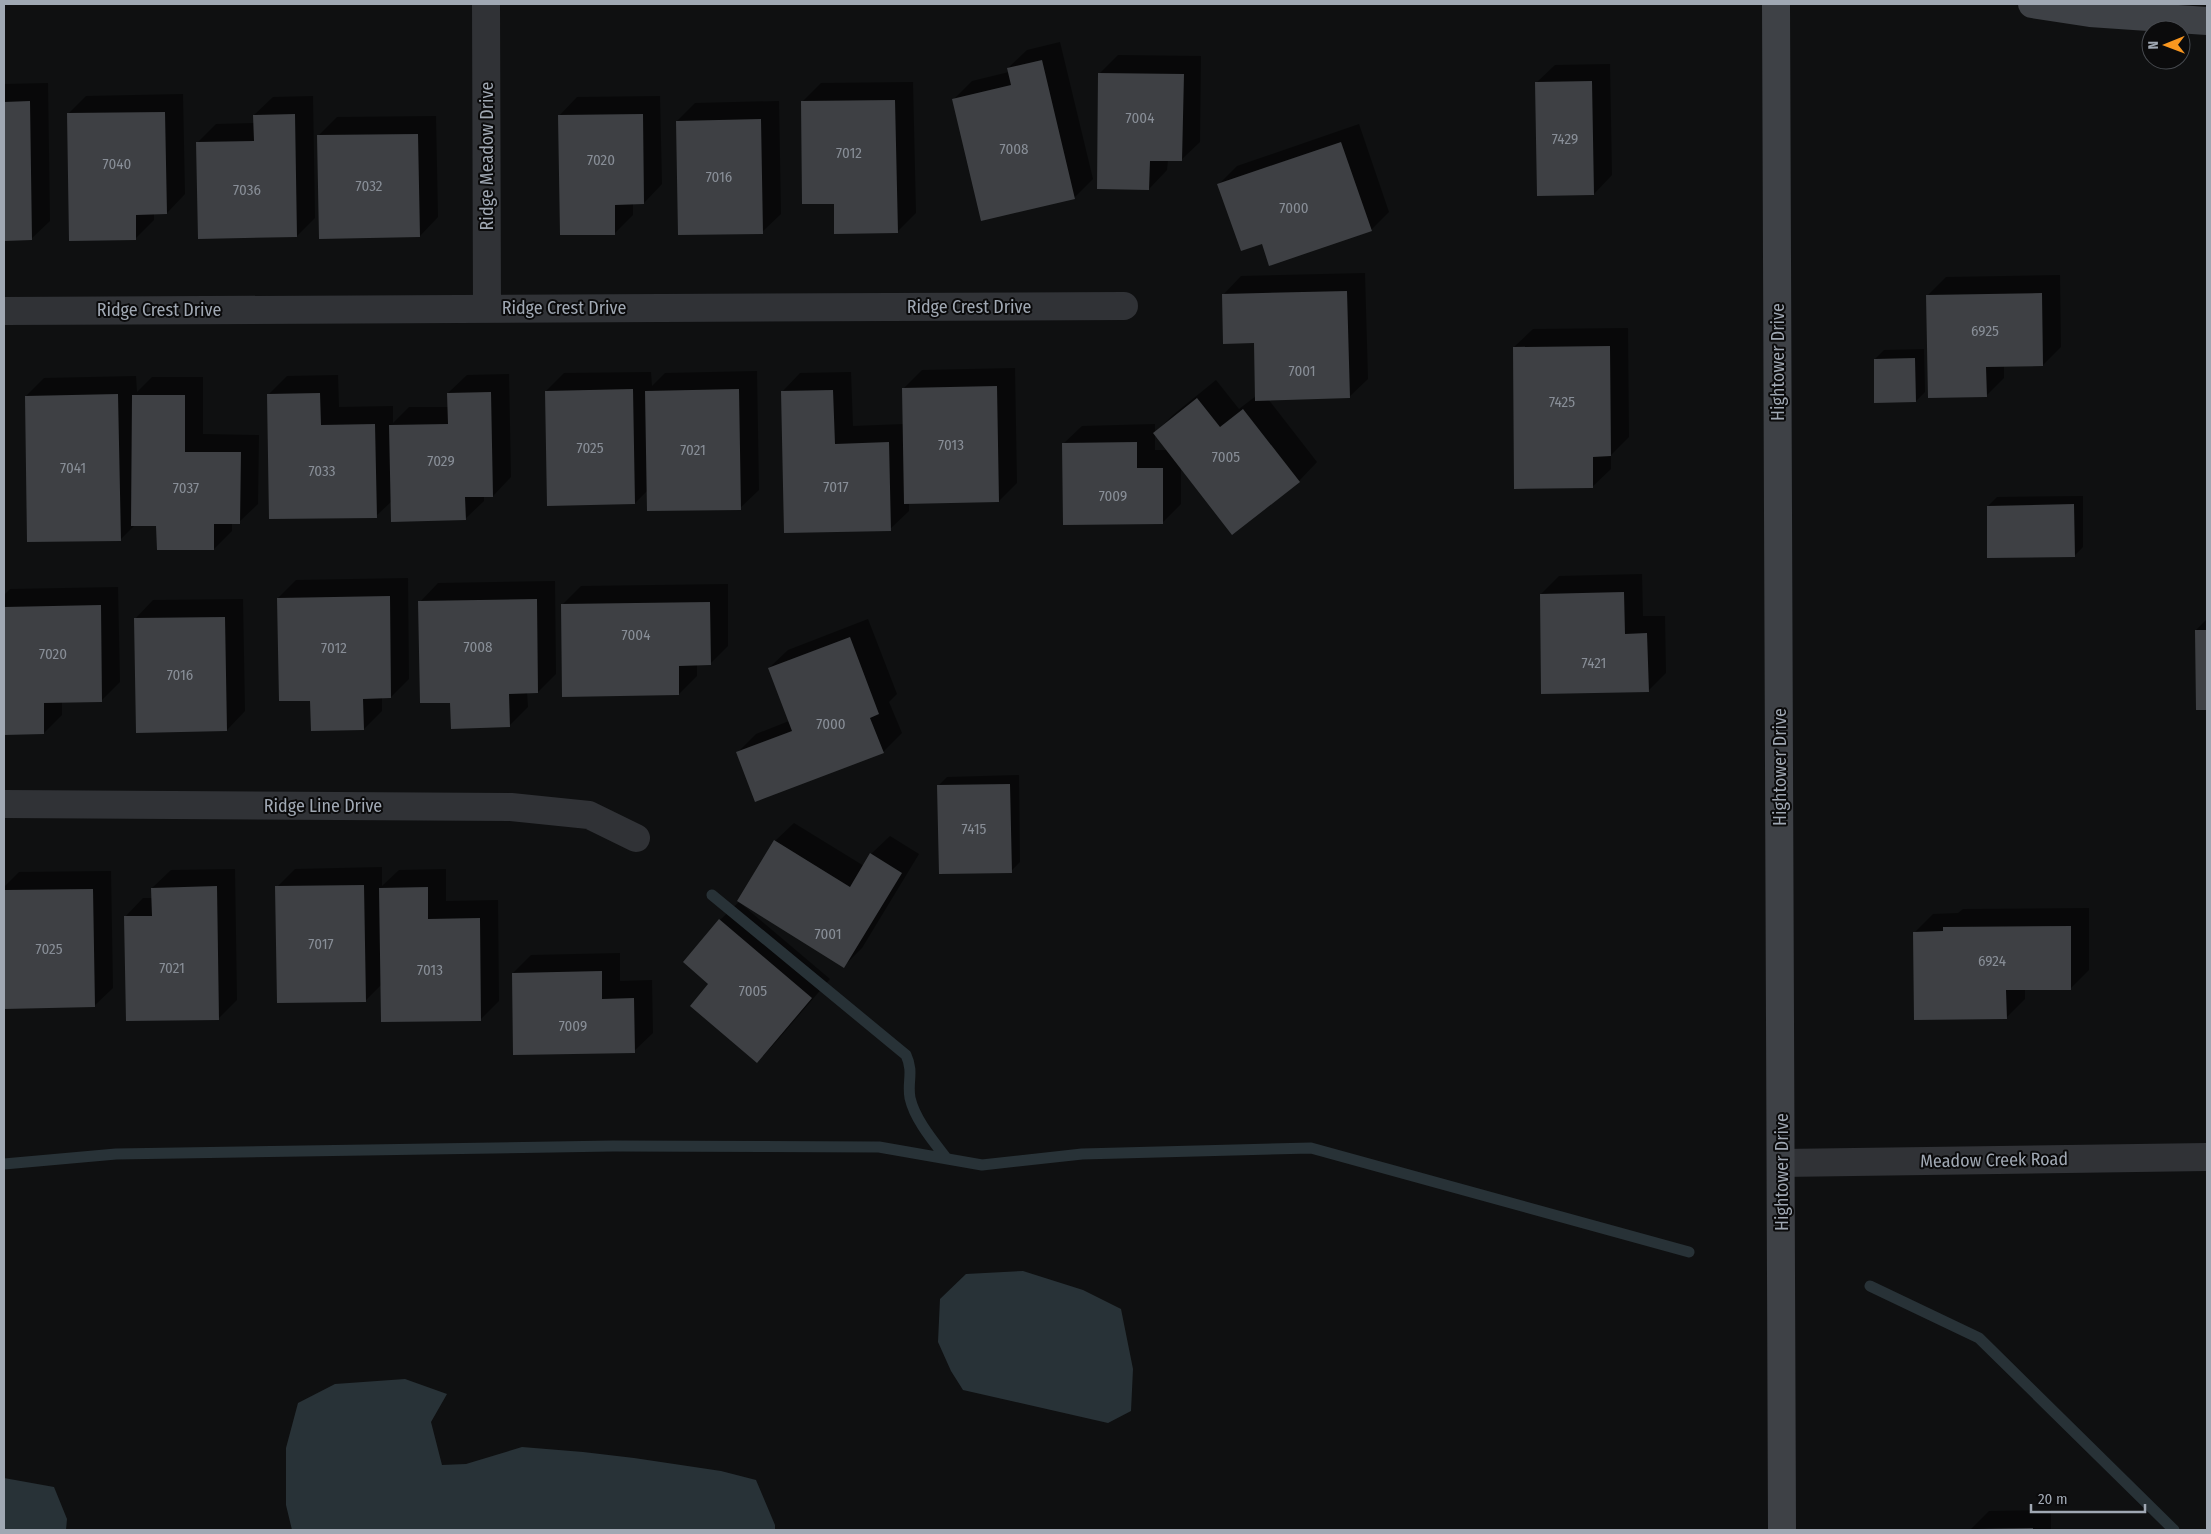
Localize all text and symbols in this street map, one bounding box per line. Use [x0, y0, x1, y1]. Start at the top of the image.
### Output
north arrow [2141, 20, 2191, 70]
text: N [2145, 41, 2162, 50]
street label: Ridge Meadow Drive [476, 81, 498, 230]
house number: 7004 [1126, 109, 1154, 127]
house number: 7429 [1552, 130, 1578, 148]
house number: 7008 [999, 140, 1029, 158]
house number: 7012 [836, 144, 862, 162]
house number: 7020 [587, 151, 615, 169]
house number: 7040 [103, 155, 131, 173]
house number: 7016 [706, 168, 732, 186]
house number: 7032 [356, 177, 383, 195]
house number: 7036 [233, 181, 261, 199]
house number: 7000 [1279, 199, 1309, 217]
street label: Ridge Crest Drive [907, 296, 1031, 318]
street label: Ridge Crest Drive [502, 297, 626, 319]
street label: Ridge Crest Drive [97, 299, 221, 321]
street label: Hightower Drive [1767, 303, 1789, 421]
house number: 6925 [1971, 322, 1999, 340]
house number: 7001 [1288, 362, 1316, 380]
house number: 7425 [1549, 393, 1575, 411]
house number: 7013 [938, 436, 964, 454]
house number: 7025 [576, 439, 604, 457]
house number: 7021 [680, 441, 706, 459]
house number: 7005 [1212, 448, 1240, 466]
house number: 7029 [427, 452, 455, 470]
house number: 7041 [60, 459, 86, 477]
house number: 7033 [308, 462, 336, 480]
house number: 7017 [823, 478, 849, 496]
house number: 7037 [173, 479, 199, 497]
house number: 7009 [1099, 487, 1127, 505]
house number: 7004 [622, 626, 650, 644]
house number: 7008 [463, 638, 493, 656]
house number: 7012 [321, 639, 347, 657]
house number: 7020 [39, 645, 67, 663]
house number: 7421 [1582, 654, 1606, 672]
house number: 7016 [167, 666, 193, 684]
street label: Hightower Drive [1769, 708, 1791, 826]
house number: 7000 [816, 715, 846, 733]
street label: Ridge Line Drive [264, 795, 382, 817]
house number: 7415 [962, 820, 986, 838]
house number: 7001 [814, 925, 842, 943]
house number: 7017 [308, 935, 334, 953]
house number: 7025 [35, 940, 63, 958]
house number: 6924 [1978, 952, 2006, 970]
house number: 7021 [159, 959, 185, 977]
house number: 7013 [417, 961, 443, 979]
house number: 7005 [739, 982, 767, 1000]
house number: 7009 [559, 1017, 587, 1035]
street label: Hightower Drive [1771, 1113, 1793, 1231]
street label: Meadow Creek Road [1920, 1148, 2068, 1172]
scale bar [2031, 1482, 2145, 1514]
text: 20 m [2038, 1490, 2068, 1508]

